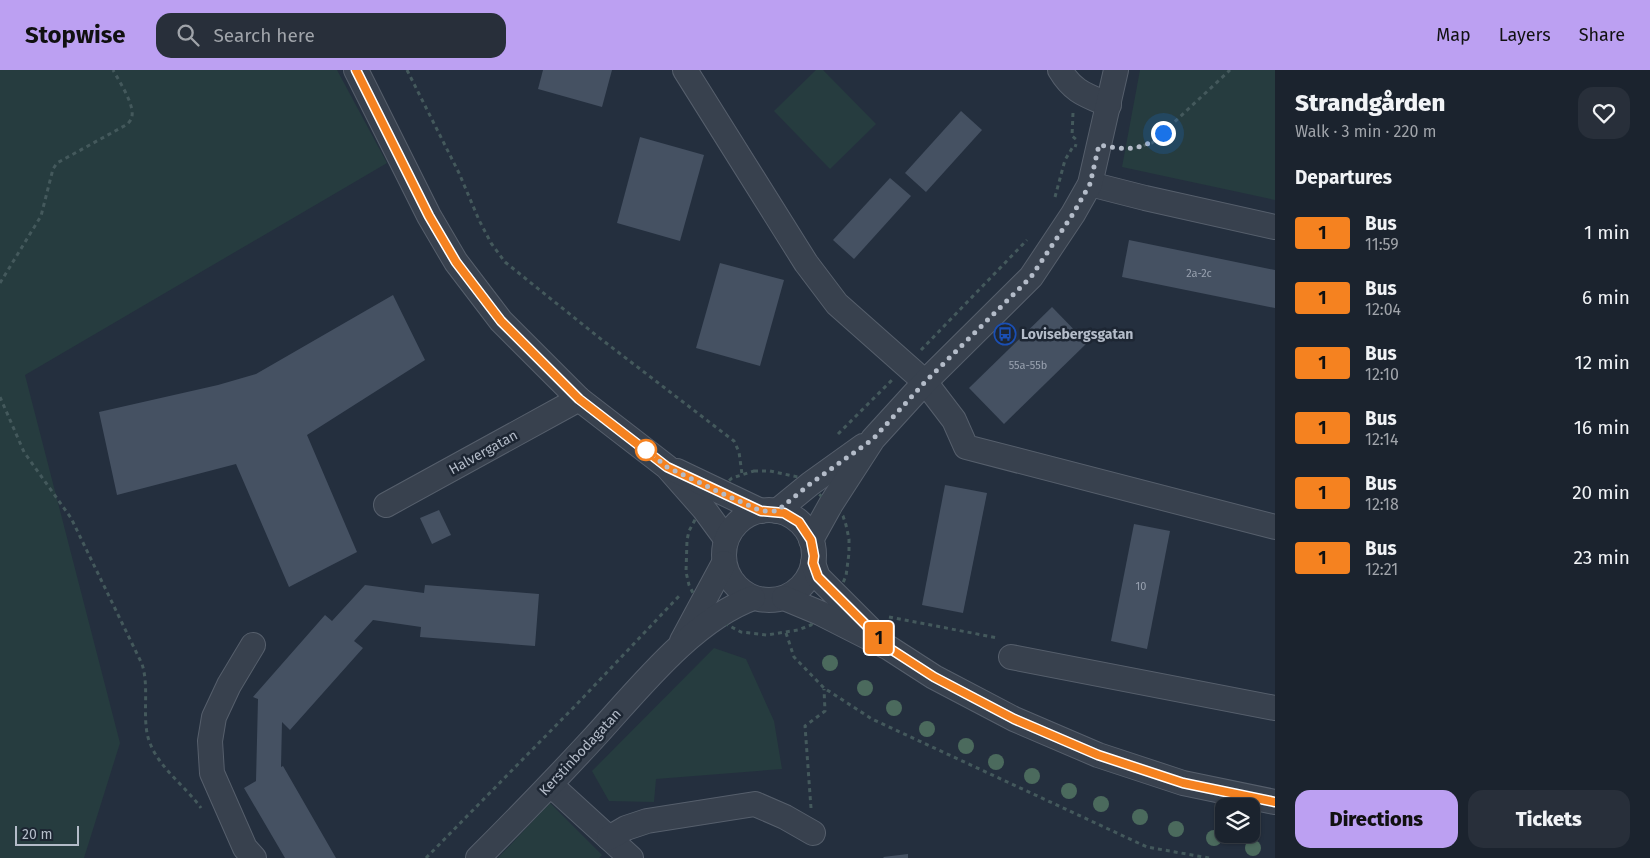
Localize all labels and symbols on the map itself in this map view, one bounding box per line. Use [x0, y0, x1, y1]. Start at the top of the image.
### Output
your location [1151, 121, 1176, 146]
house number: 2a-2c [1186, 267, 1212, 280]
bus stop icon: Lovisebergsgatan [993, 322, 1017, 346]
place label: Lovisebergsgatan [1021, 326, 1133, 343]
house number: 55a-55b [1009, 359, 1047, 372]
street label: Halvergatan [446, 427, 521, 478]
unlabelled marker [635, 439, 657, 461]
house number: 10 [1136, 580, 1146, 593]
line badge: 1 [863, 622, 895, 654]
street label: Kerstinbodagatan [536, 705, 625, 799]
scale bar [15, 823, 79, 846]

